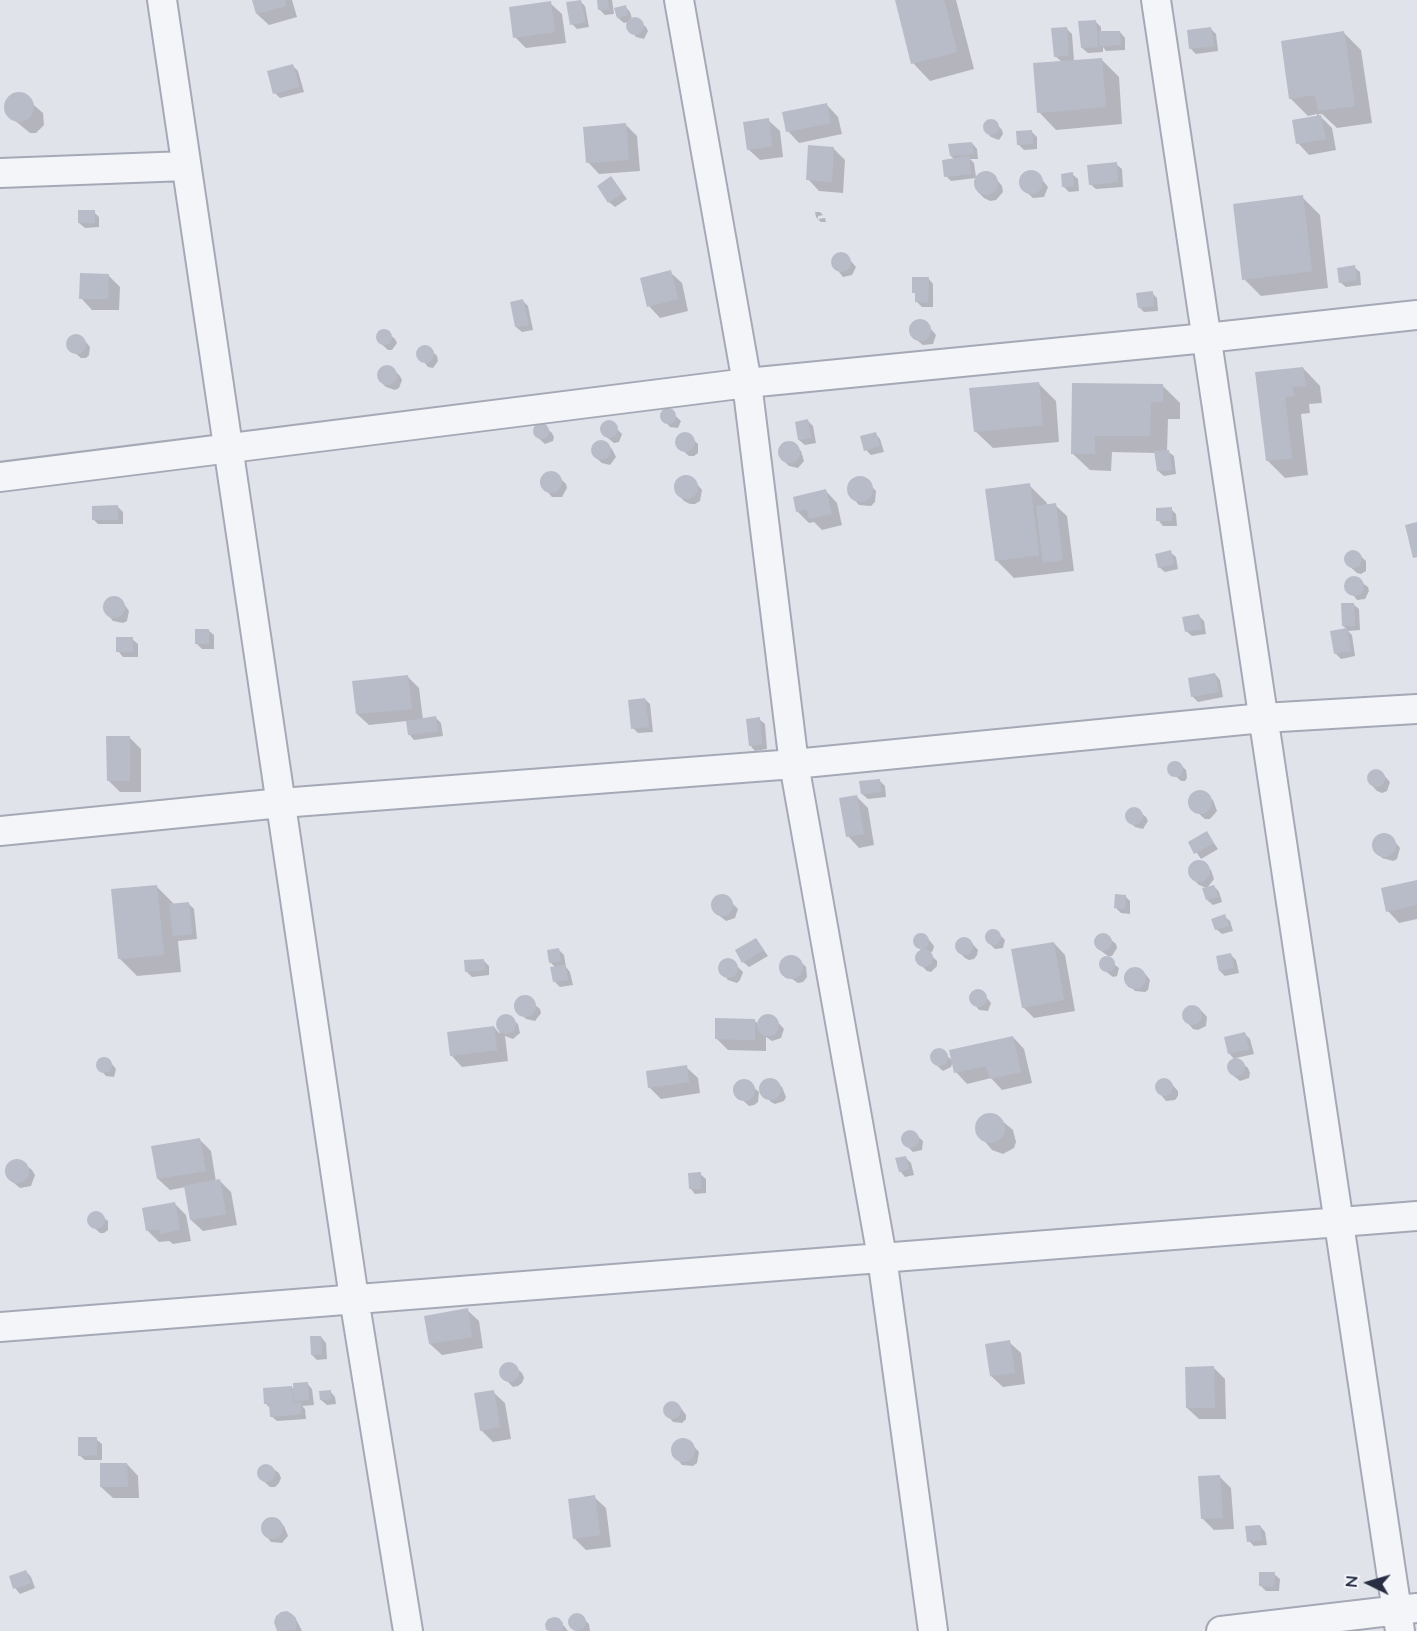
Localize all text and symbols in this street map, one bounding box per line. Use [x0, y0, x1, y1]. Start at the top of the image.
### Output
north arrow [1339, 1553, 1399, 1613]
text: N [1341, 1574, 1361, 1588]

